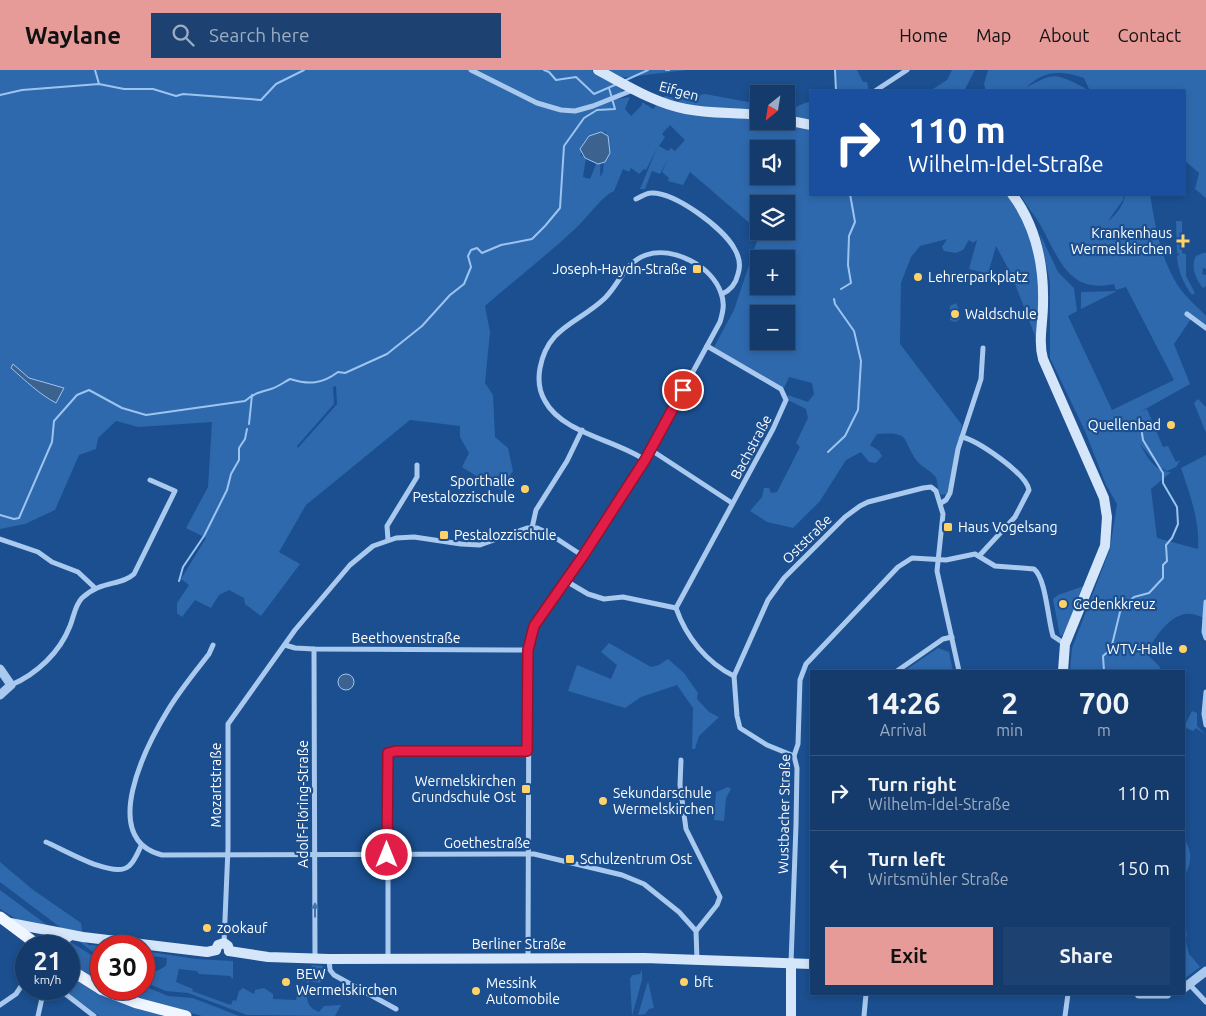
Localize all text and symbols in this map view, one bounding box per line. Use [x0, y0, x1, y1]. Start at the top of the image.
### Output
search box [151, 13, 501, 58]
icon: search [169, 21, 197, 49]
text: Waylane [25, 22, 121, 49]
text: Search here [209, 24, 309, 46]
text: Home [899, 25, 948, 45]
text: Map [976, 25, 1011, 45]
text: About [1039, 25, 1089, 45]
text: Contact [1117, 25, 1181, 45]
street label: Eifgen [657, 78, 701, 104]
north arrow [750, 85, 795, 130]
map controls [750, 85, 795, 350]
icon: right [825, 110, 890, 175]
text: 110 m [908, 110, 1006, 150]
button: sound [750, 140, 795, 185]
text: Wilhelm-Idel-Straße [908, 151, 1104, 176]
button: layers [750, 195, 795, 240]
place label: Krankenhaus Wermelskirchen [1071, 225, 1172, 257]
marker: Krankenhaus Wermelskirchen [1176, 234, 1190, 248]
button: + [750, 250, 795, 295]
place label: Joseph-Haydn-Straße [553, 261, 687, 277]
marker: Joseph-Haydn-Straße [691, 263, 703, 275]
place label: Lehrerparkplatz [928, 269, 1028, 285]
marker: Lehrerparkplatz [912, 271, 924, 283]
button: − [750, 305, 795, 350]
place label: Waldschule [965, 306, 1037, 322]
marker: Waldschule [949, 308, 961, 320]
pin [662, 369, 704, 411]
icon: arrive [669, 376, 697, 404]
street label: Bachstraße [727, 412, 775, 482]
place label: Quellenbad [1088, 417, 1161, 433]
marker: Quellenbad [1165, 419, 1177, 431]
place label: Sporthalle Pestalozzischule [412, 473, 515, 505]
marker: Sporthalle Pestalozzischule [519, 483, 531, 495]
street label: Oststraße [779, 511, 835, 567]
place label: Haus Vogelsang [958, 519, 1058, 535]
marker: Haus Vogelsang [942, 521, 954, 533]
place label: Pestalozzischule [454, 527, 557, 543]
marker: Pestalozzischule [438, 529, 450, 541]
place label: Gedenkkreuz [1073, 596, 1156, 612]
marker: Gedenkkreuz [1057, 598, 1069, 610]
street label: Beethovenstraße [352, 630, 460, 646]
place label: WTV-Halle [1107, 641, 1173, 657]
marker: WTV-Halle [1177, 643, 1189, 655]
text: 14:26 [866, 686, 941, 720]
text: 2 [1001, 686, 1018, 720]
text: 700 [1079, 686, 1129, 720]
text: Arrival [880, 721, 926, 739]
text: min [996, 721, 1023, 739]
text: m [1097, 721, 1111, 739]
street label: Adolf-Flöring-Straße [295, 740, 311, 868]
street label: Mozartstraße [208, 743, 224, 827]
street label: Wustbacher Straße [775, 754, 793, 874]
place label: Wermelskirchen Grundschule Ost [412, 773, 516, 805]
text: Turn right [868, 773, 956, 795]
icon: right [825, 779, 853, 807]
text: 110 m [1117, 782, 1170, 804]
marker: Wermelskirchen Grundschule Ost [520, 783, 532, 795]
place label: Sekundarschule Wermelskirchen [613, 785, 714, 817]
marker: Sekundarschule Wermelskirchen [597, 795, 609, 807]
text: Wilhelm-Idel-Straße [868, 795, 1010, 813]
position arrow [360, 828, 412, 880]
street label: Goethestraße [444, 835, 530, 851]
text: Turn left [868, 848, 946, 870]
place label: Schulzentrum Ost [580, 851, 693, 867]
marker: Schulzentrum Ost [564, 853, 576, 865]
icon: left [825, 854, 853, 882]
text: 150 m [1117, 857, 1170, 879]
text: Wirtsmühler Straße [868, 870, 1009, 888]
one-way arrow [311, 901, 319, 917]
place label: zookauf [217, 920, 268, 936]
marker: zookauf [201, 922, 213, 934]
button: Exit [825, 927, 993, 985]
button: Share [1003, 927, 1170, 985]
speed limit sign: 30 [90, 935, 155, 1000]
street label: Berliner Straße [472, 936, 566, 952]
text: 21 [33, 947, 62, 975]
place label: BEW Wermelskirchen [296, 966, 397, 998]
text: km/h [34, 973, 61, 986]
place label: bft [694, 974, 714, 990]
place label: Messink Automobile [486, 975, 560, 1007]
marker: BEW Wermelskirchen [280, 976, 292, 988]
marker: bft [678, 976, 690, 988]
marker: Messink Automobile [470, 985, 482, 997]

